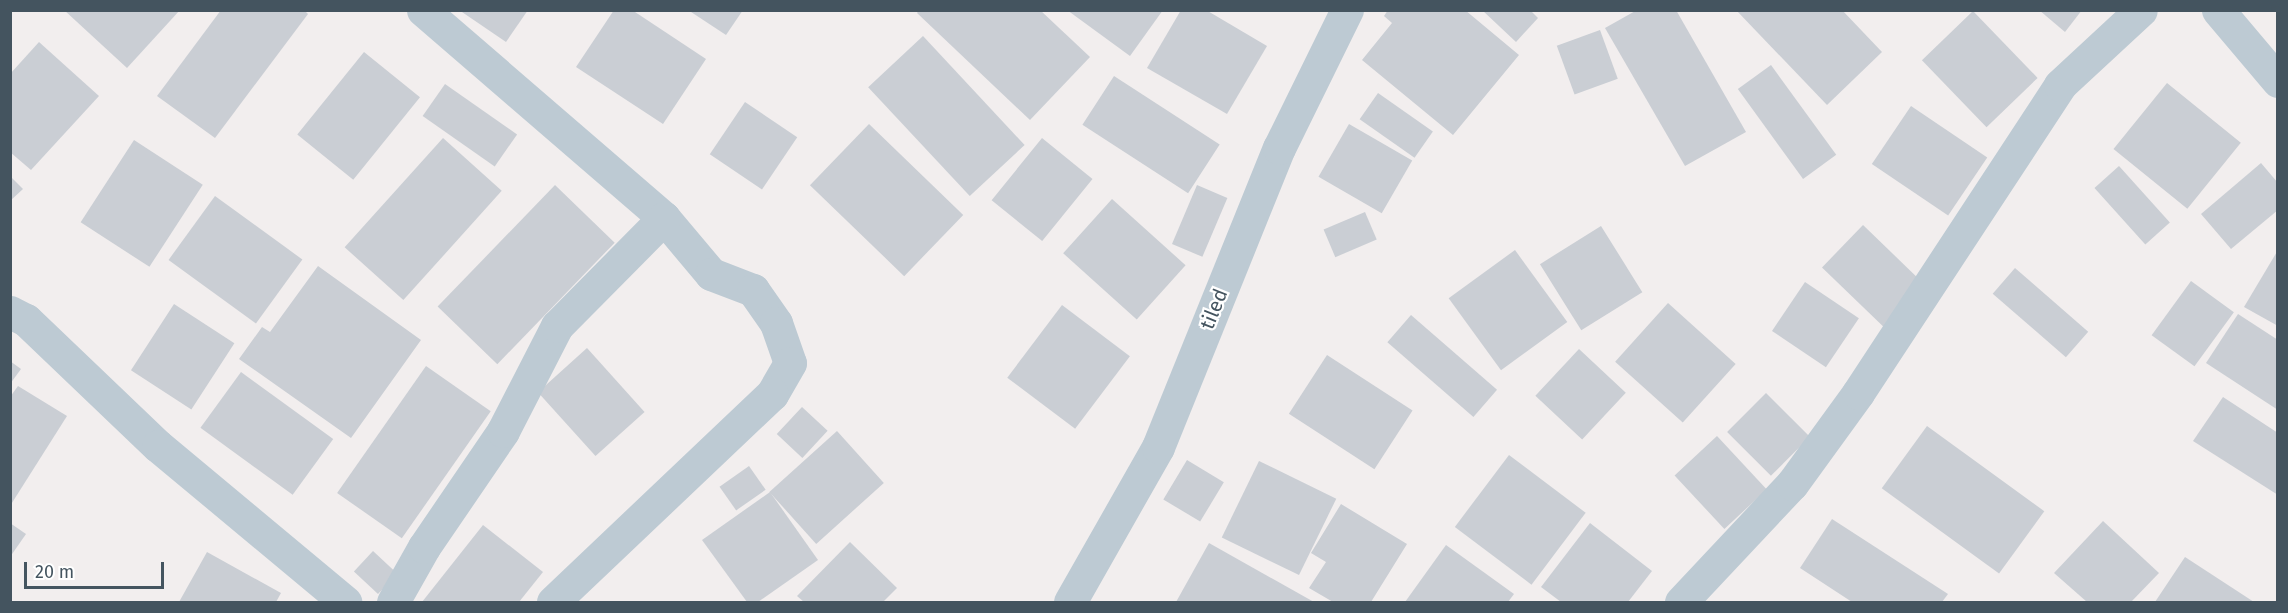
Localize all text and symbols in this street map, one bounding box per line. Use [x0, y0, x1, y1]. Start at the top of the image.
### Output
street label: tiled [1195, 285, 1233, 333]
scale bar [27, 550, 166, 588]
text: 20 m [35, 561, 74, 583]

